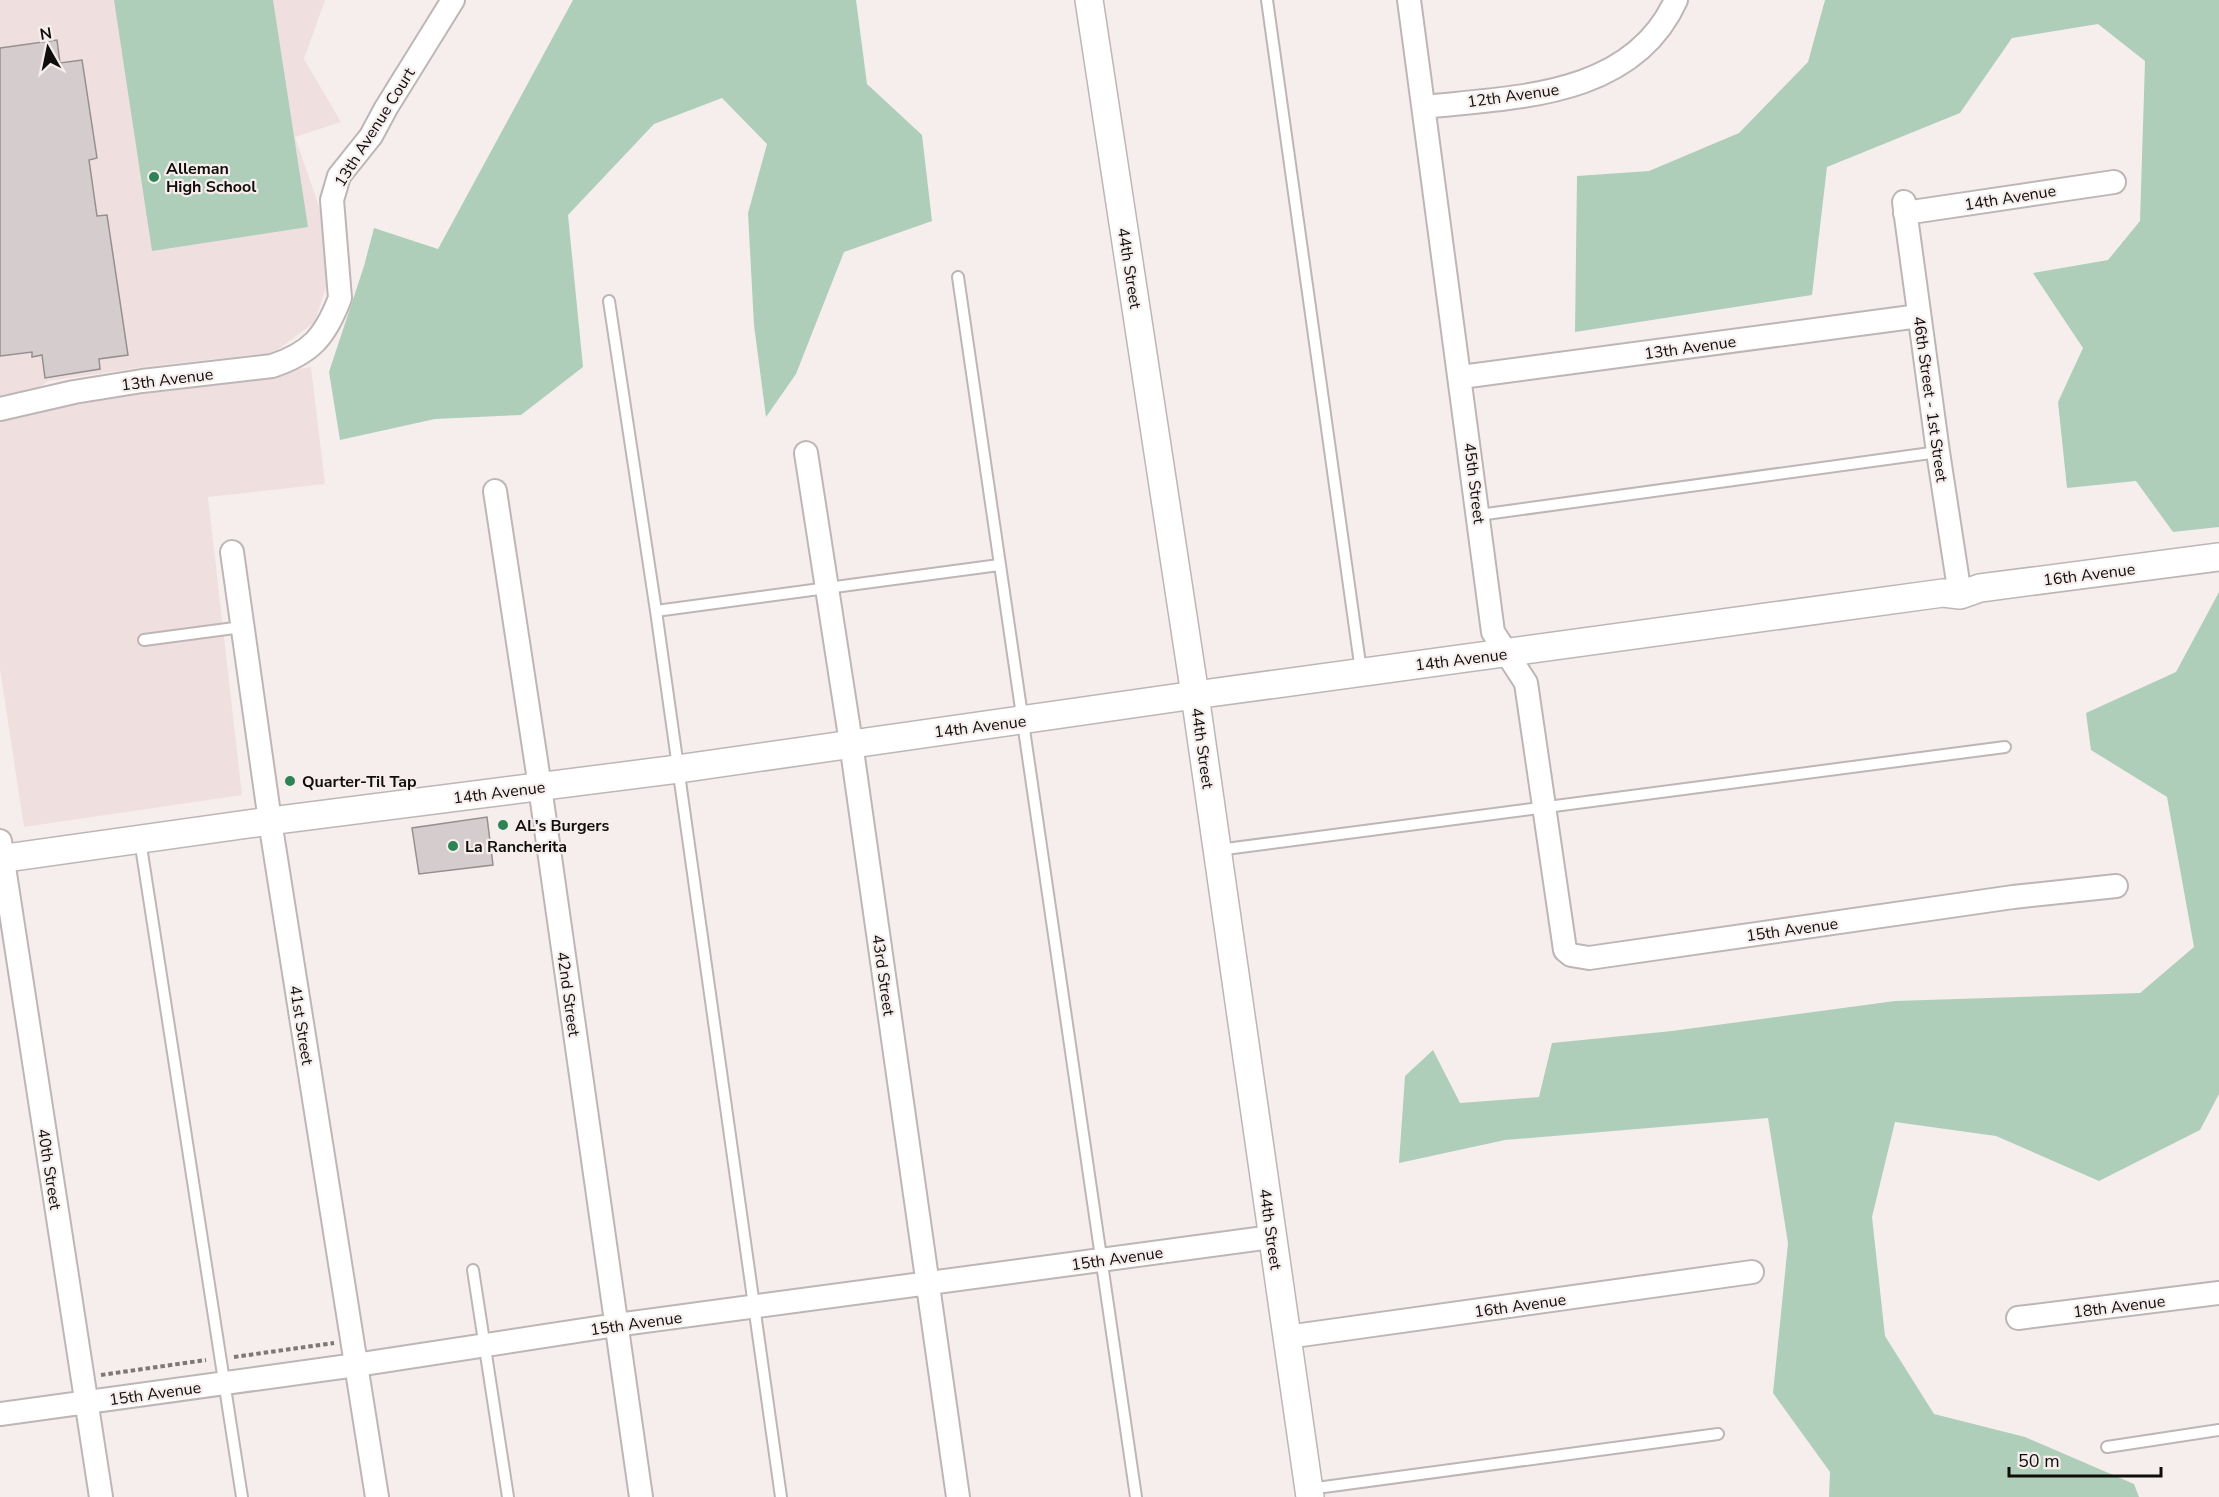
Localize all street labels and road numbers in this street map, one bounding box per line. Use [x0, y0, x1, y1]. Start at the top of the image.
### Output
street label: 13th Avenue Court [329, 64, 421, 191]
street label: 12th Avenue [1466, 79, 1560, 113]
street label: 14th Avenue [1963, 180, 2058, 216]
street label: 44th Street [1112, 226, 1146, 311]
street label: 46th Street - 1st Street [1907, 315, 1953, 484]
street label: 13th Avenue [1643, 331, 1737, 365]
street label: 13th Avenue [120, 363, 214, 397]
street label: 45th Street [1458, 441, 1490, 525]
street label: 16th Avenue [2042, 558, 2136, 592]
street label: 14th Avenue [1414, 643, 1508, 677]
street label: 44th Street [1185, 706, 1219, 790]
street label: 14th Avenue [933, 710, 1027, 744]
street label: 14th Avenue [452, 776, 546, 810]
street label: 15th Avenue [1745, 913, 1839, 947]
street label: 43rd Street [866, 933, 900, 1018]
street label: 42nd Street [551, 950, 585, 1038]
street label: 41st Street [284, 984, 318, 1067]
street label: 40th Street [32, 1127, 66, 1212]
street label: 44th Street [1253, 1187, 1287, 1271]
street label: 15th Avenue [1070, 1242, 1164, 1276]
street label: 16th Avenue [1473, 1289, 1567, 1323]
street label: 18th Avenue [2072, 1290, 2166, 1324]
street label: 15th Avenue [589, 1307, 683, 1341]
street label: 15th Avenue [108, 1377, 202, 1411]

